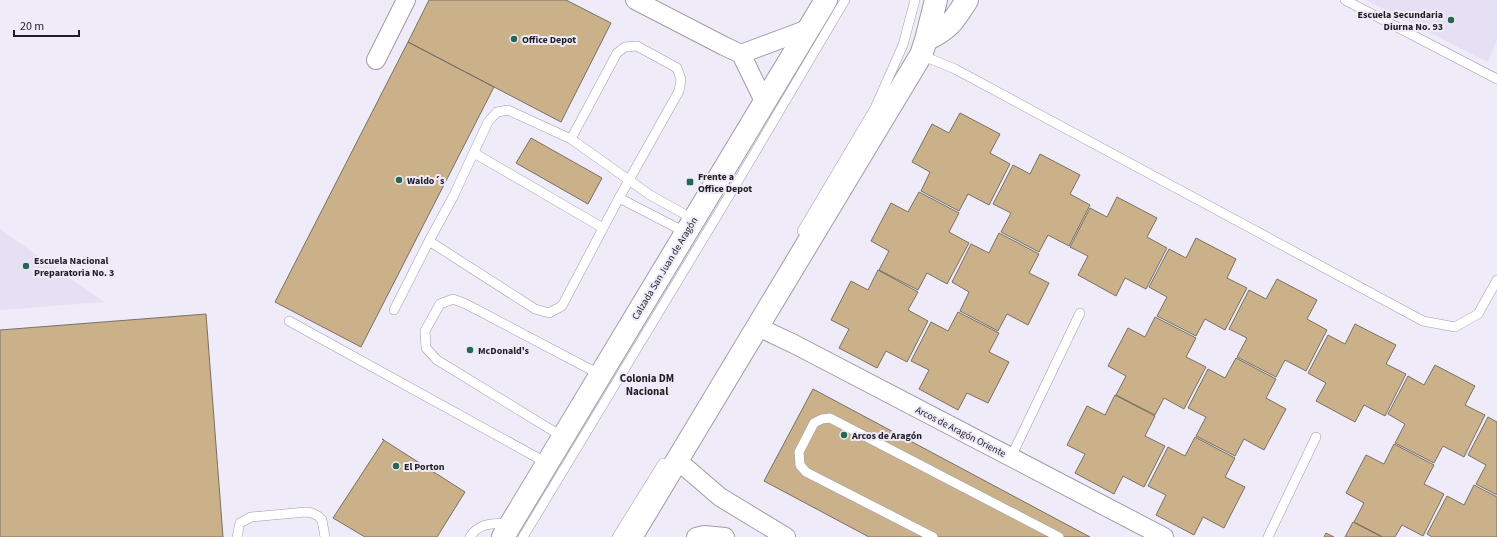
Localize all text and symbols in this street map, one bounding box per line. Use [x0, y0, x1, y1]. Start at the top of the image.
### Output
place label: Escuela Secundaria Diurna No. 93 [1358, 8, 1443, 34]
scale bar [14, 12, 79, 38]
marker: Escuela Secundaria Diurna No. 93 [1446, 15, 1456, 25]
text: 20 m [20, 18, 44, 35]
place label: Office Depot [522, 33, 576, 47]
marker: Office Depot [509, 34, 519, 44]
place label: Frente a Office Depot [698, 170, 752, 196]
place label: Waldo´s [407, 174, 445, 188]
marker: Waldo´s [394, 175, 404, 185]
marker: Frente a Office Depot [685, 177, 695, 187]
street label: Calzada San Juan de Aragón [629, 215, 701, 323]
place label: Escuela Nacional Preparatoria No. 3 [34, 254, 114, 280]
marker: Escuela Nacional Preparatoria No. 3 [21, 261, 31, 271]
place label: McDonald's [478, 344, 530, 358]
marker: McDonald's [465, 345, 475, 355]
district label: Colonia DM Nacional [620, 371, 674, 399]
street label: Arcos de Aragón Oriente [913, 403, 1008, 461]
place label: Arcos de Aragón [851, 429, 922, 443]
marker: Arcos de Aragón [839, 430, 849, 440]
place label: El Porton [404, 460, 445, 474]
marker: El Porton [391, 461, 401, 471]

